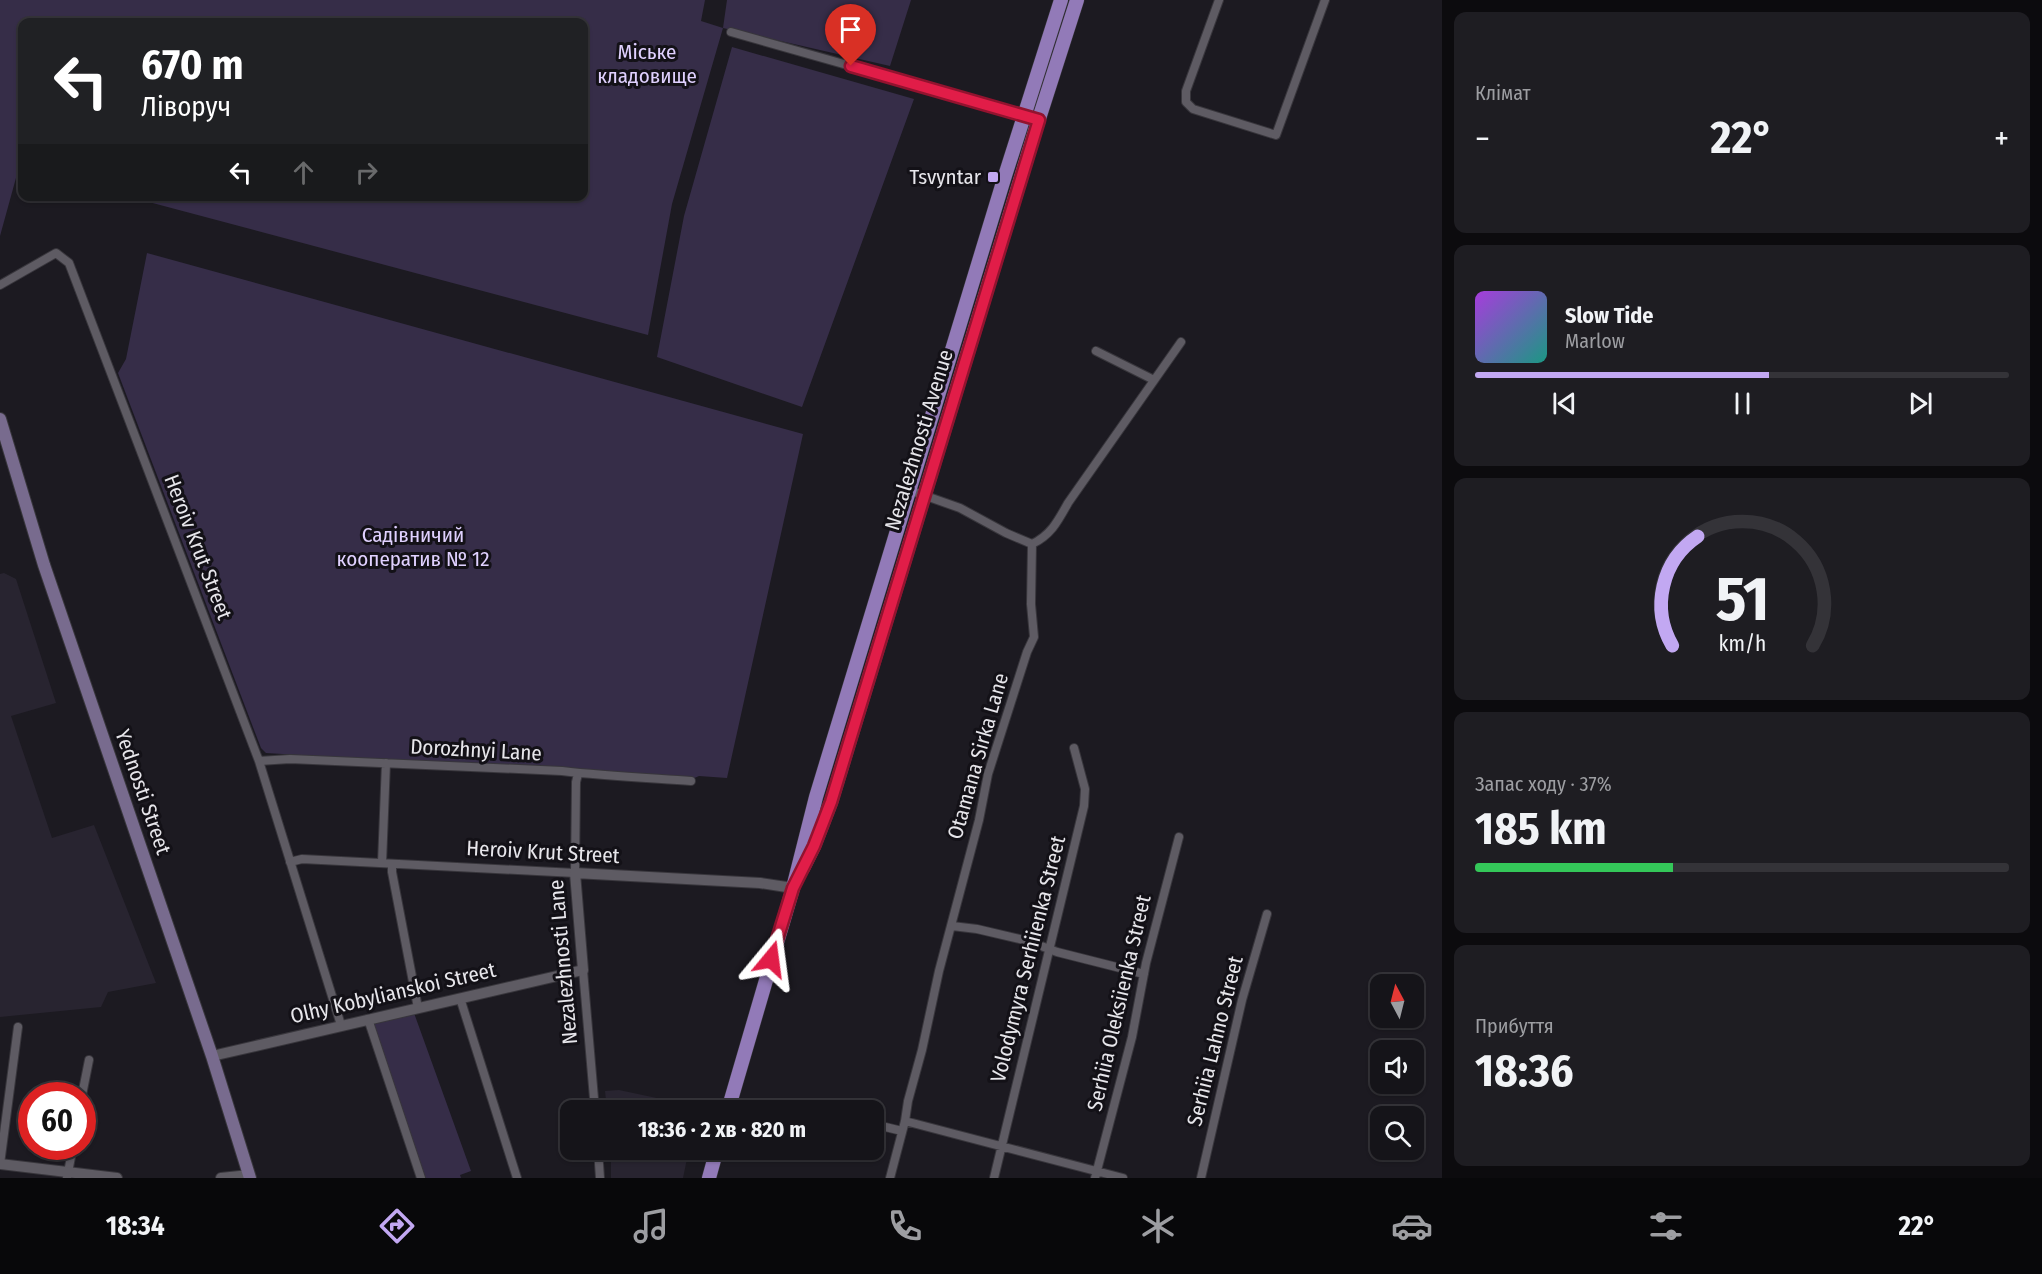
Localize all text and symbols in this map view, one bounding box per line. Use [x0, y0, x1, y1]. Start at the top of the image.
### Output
pin [825, 4, 876, 66]
icon: arrive [834, 13, 867, 46]
park label: Міське кладовище [597, 39, 697, 89]
text: 670 m [141, 40, 243, 90]
icon: left [42, 42, 120, 120]
text: Клімат [1475, 81, 1531, 105]
text: Ліворуч [141, 91, 231, 123]
text: 22° [1711, 111, 1773, 165]
text: − [1475, 119, 1490, 159]
text: + [1994, 119, 2009, 159]
icon: left [224, 156, 257, 189]
icon: ahead [287, 156, 320, 189]
icon: right [350, 156, 383, 189]
place label: Tsvyntar [910, 164, 982, 190]
marker: Tsvyntar [986, 170, 1000, 184]
text: Slow Tide [1565, 302, 1653, 329]
text: Marlow [1565, 329, 1625, 353]
street label: Nezalezhnosti Avenue [879, 347, 959, 533]
icon: previous [1548, 387, 1581, 420]
icon: pause [1726, 387, 1759, 420]
icon: next [1904, 387, 1937, 420]
street label: Heroiv Krut Street [158, 471, 238, 623]
park label: Садівничий кооператив № 12 [337, 522, 489, 572]
text: 51 [1715, 562, 1769, 637]
text: km/h [1718, 631, 1766, 657]
street label: Otamana Sirka Lane [942, 670, 1014, 842]
street label: Yednosti Street [109, 726, 177, 858]
street label: Dorozhnyi Lane [410, 734, 542, 766]
text: Запас ходу · 37% [1475, 772, 1612, 796]
text: 185 km [1475, 802, 1607, 856]
street label: Volodymyra Serhiienka Street [985, 833, 1071, 1085]
street label: Heroiv Krut Street [466, 835, 620, 869]
street label: Nezalezhnosti Lane [543, 879, 583, 1045]
street label: Serhiia Oleksiienka Street [1081, 892, 1157, 1114]
position arrow [739, 927, 803, 991]
street label: Serhiia Lahno Street [1181, 953, 1249, 1129]
street label: Olhy Kobylianskoi Street [288, 957, 498, 1029]
north arrow [1370, 974, 1424, 1028]
map controls [1370, 974, 1424, 1160]
text: Прибуття [1475, 1014, 1554, 1038]
button: sound [1370, 1040, 1424, 1094]
text: 18:36 [1475, 1044, 1574, 1098]
speed limit sign: 60 [18, 1082, 96, 1160]
button: search [1370, 1106, 1424, 1160]
text: 18:36 · 2 хв · 820 m [638, 1116, 806, 1143]
icon: directions [376, 1205, 418, 1247]
icon: music [630, 1205, 672, 1247]
icon: phone [884, 1205, 926, 1247]
icon: climate [1137, 1205, 1179, 1247]
icon: car [1391, 1205, 1433, 1247]
icon: filters [1645, 1205, 1687, 1247]
text: 18:34 [106, 1210, 165, 1242]
text: 22° [1898, 1210, 1936, 1242]

